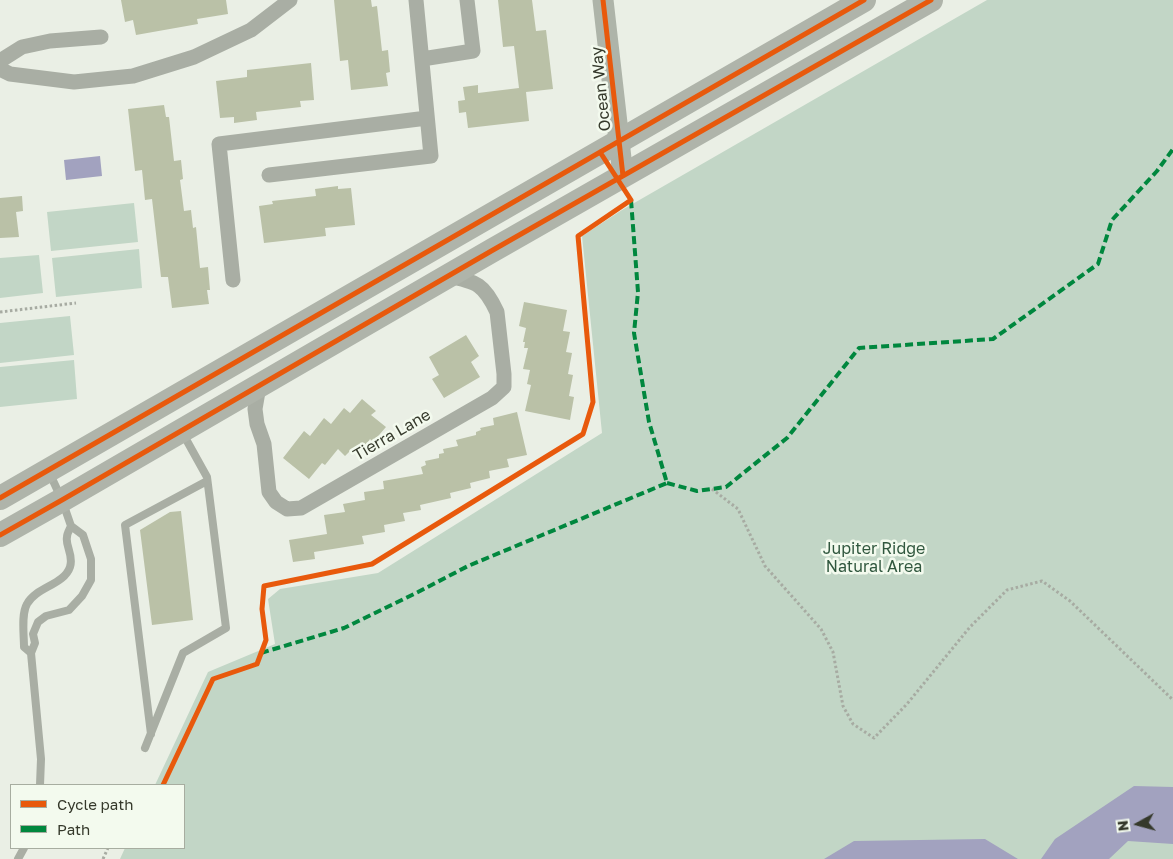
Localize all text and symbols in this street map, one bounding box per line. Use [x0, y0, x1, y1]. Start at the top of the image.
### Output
street label: Ocean Way [587, 46, 615, 132]
street label: Tierra Lane [350, 405, 434, 465]
park label: Jupiter Ridge Natural Area [823, 539, 925, 577]
legend [10, 784, 185, 849]
text: Cycle path [57, 795, 133, 813]
north arrow [1113, 799, 1163, 849]
text: Path [57, 820, 90, 838]
text: N [1114, 820, 1132, 832]

